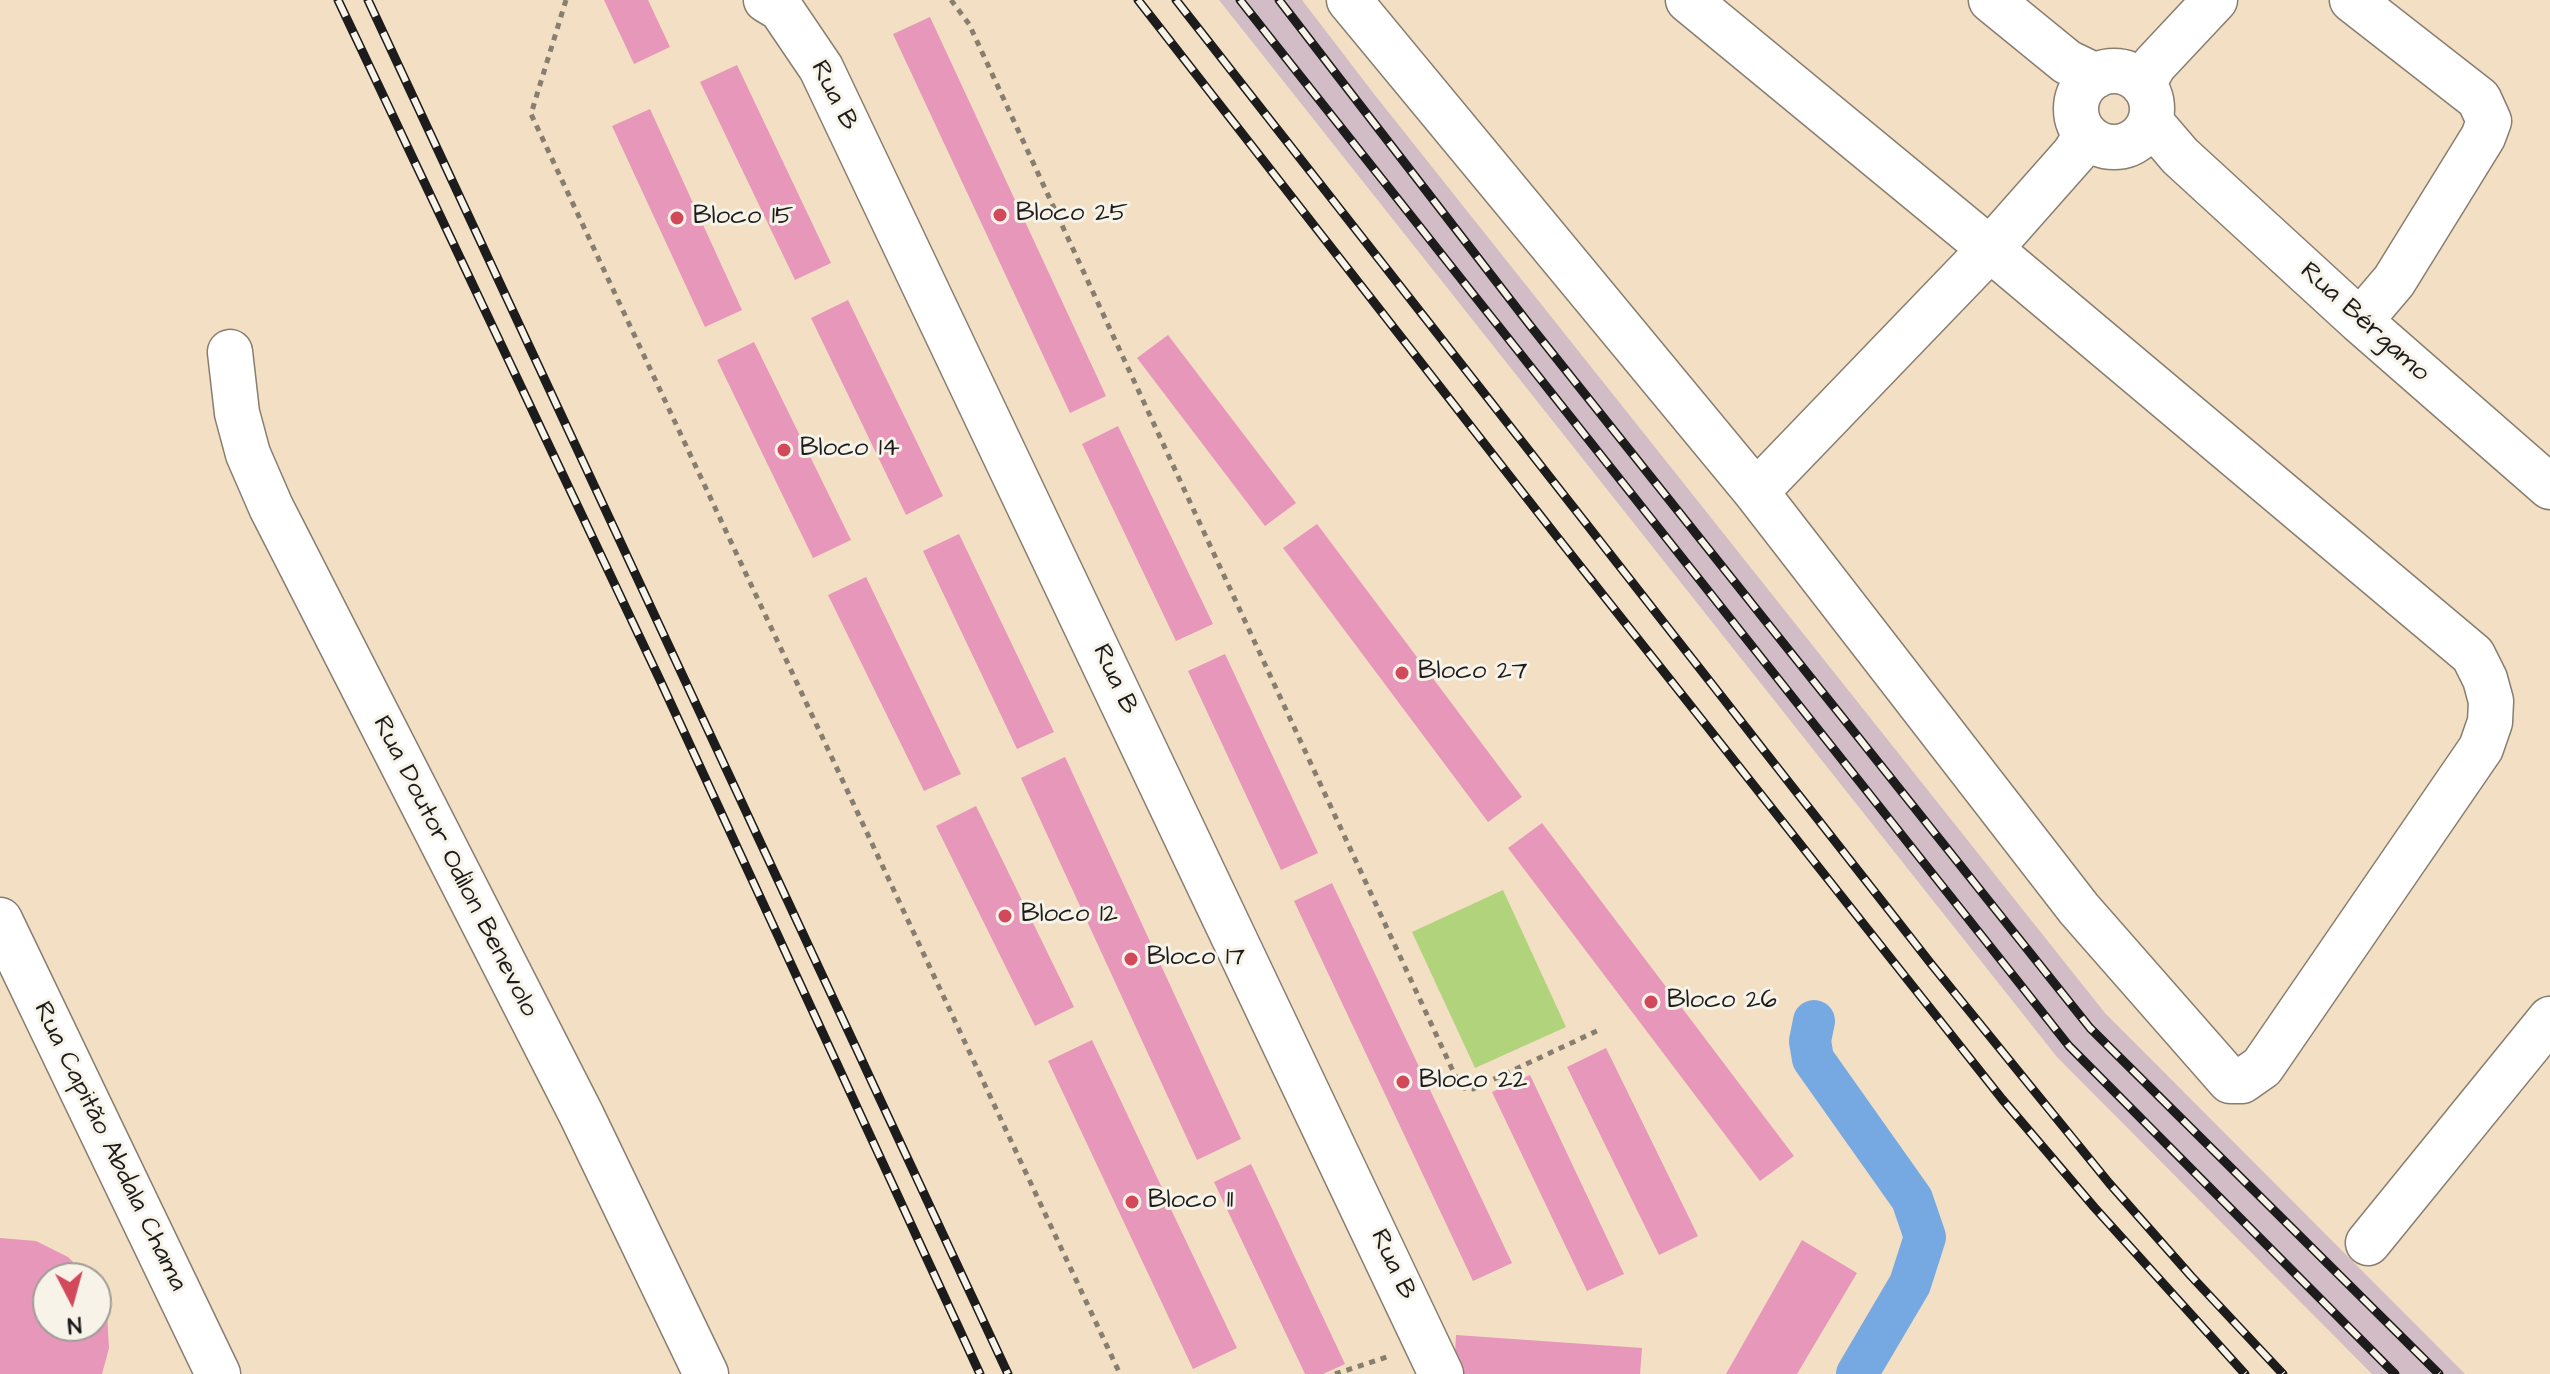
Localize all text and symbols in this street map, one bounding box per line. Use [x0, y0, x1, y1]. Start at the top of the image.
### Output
street label: Rua B [802, 56, 864, 136]
place label: Bloco 25 [1016, 199, 1128, 231]
place label: Bloco 15 [693, 202, 793, 234]
marker: Bloco 25 [991, 206, 1009, 224]
marker: Bloco 15 [668, 209, 686, 227]
street label: Rua Bérgamo [2293, 257, 2435, 389]
place label: Bloco 14 [800, 434, 900, 466]
marker: Bloco 14 [775, 441, 793, 459]
street label: Rua B [1084, 640, 1144, 720]
place label: Bloco 27 [1418, 657, 1528, 689]
marker: Bloco 27 [1393, 664, 1411, 682]
street label: Rua Doutor Odilon Benevolo [364, 711, 544, 1023]
place label: Bloco 12 [1021, 900, 1118, 932]
marker: Bloco 12 [996, 907, 1014, 925]
place label: Bloco 17 [1147, 943, 1245, 975]
marker: Bloco 17 [1122, 950, 1140, 968]
place label: Bloco 26 [1667, 986, 1777, 1018]
marker: Bloco 26 [1642, 993, 1660, 1011]
street label: Rua Capitão Abdala Chama [25, 997, 193, 1297]
place label: Bloco 22 [1419, 1066, 1527, 1098]
marker: Bloco 22 [1394, 1073, 1412, 1091]
place label: Bloco 11 [1148, 1186, 1233, 1218]
marker: Bloco 11 [1123, 1193, 1141, 1211]
street label: Rua B [1362, 1225, 1422, 1305]
north arrow [32, 1262, 112, 1342]
text: N [66, 1308, 83, 1341]

